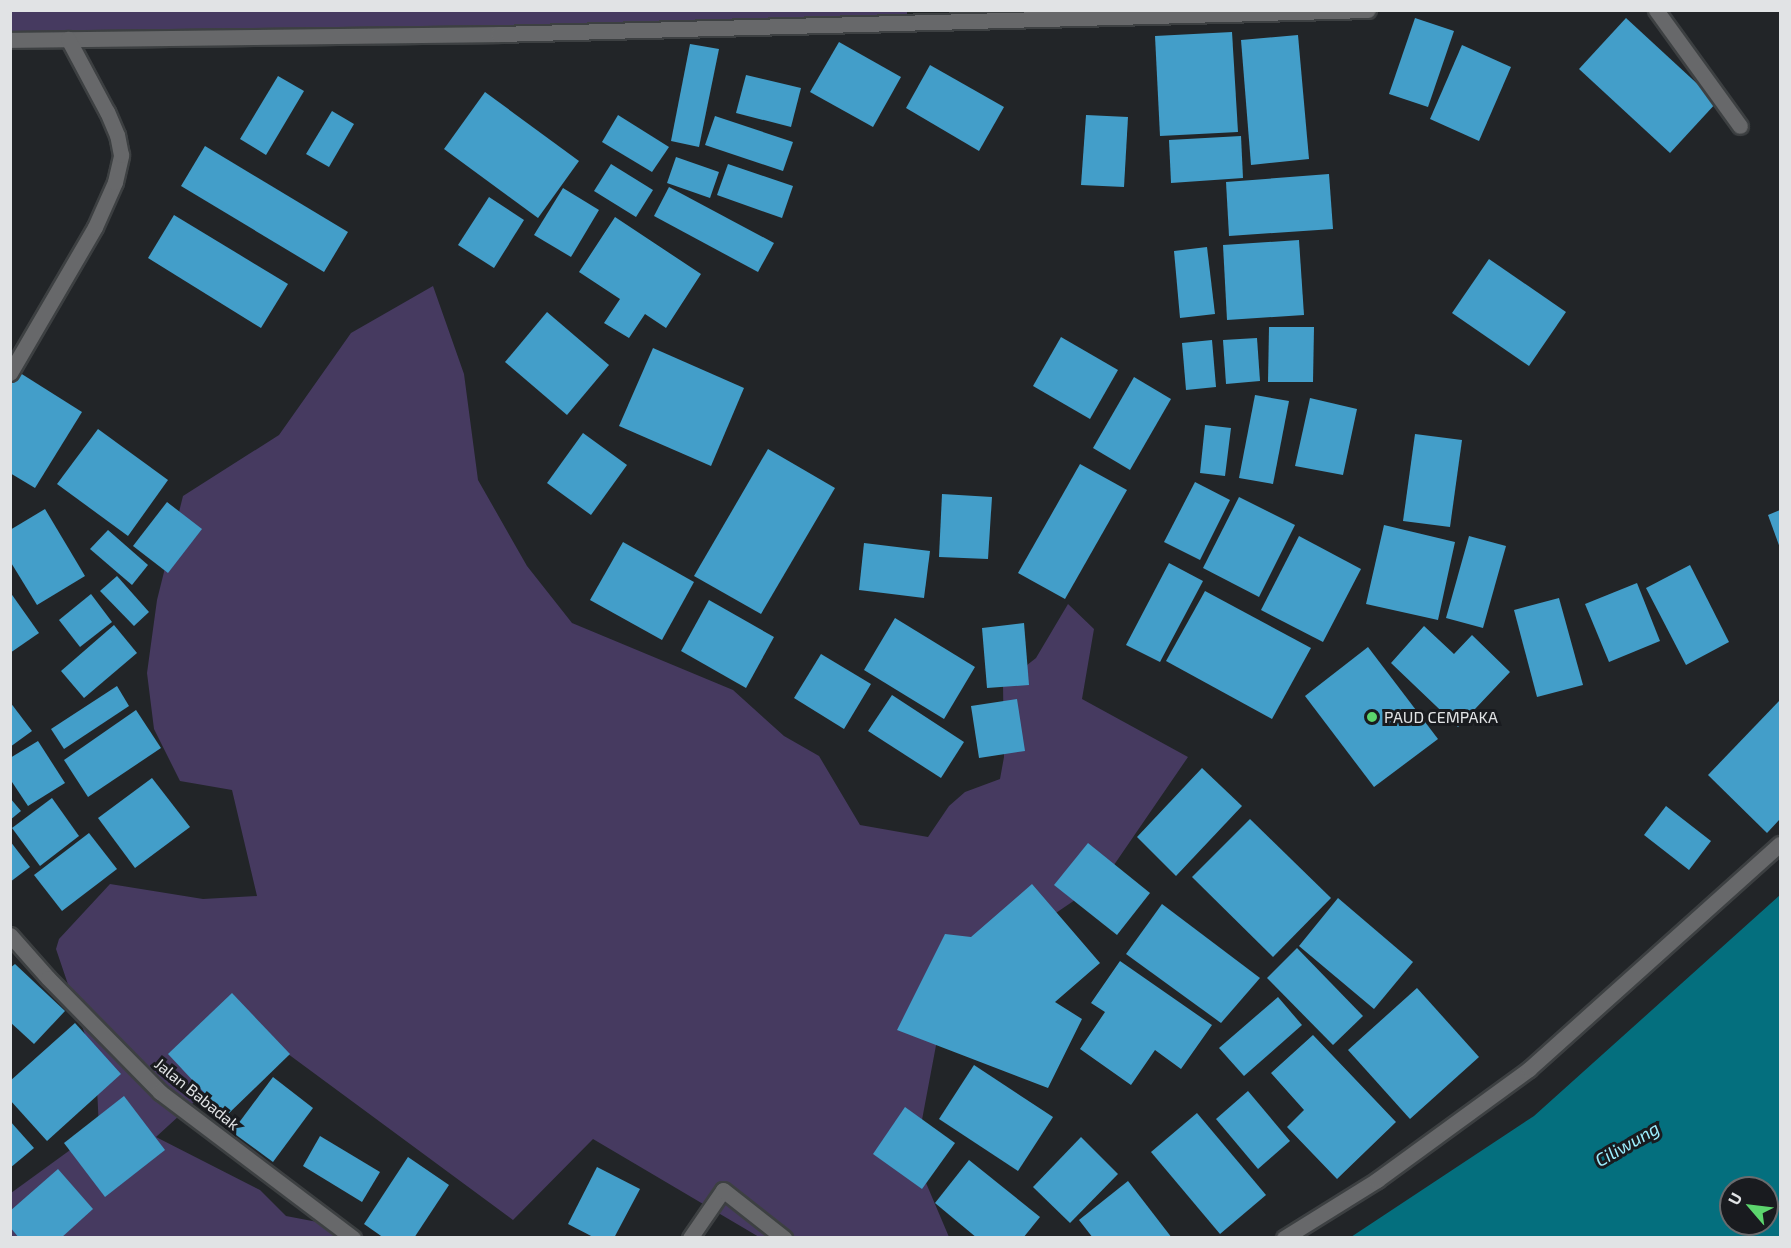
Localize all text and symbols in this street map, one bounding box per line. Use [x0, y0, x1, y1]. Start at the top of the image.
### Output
place label: PAUD CEMPAKA [1384, 707, 1498, 727]
marker: PAUD CEMPAKA [1365, 710, 1379, 724]
street label: Jalan Babadak [151, 1054, 243, 1134]
water label: Ciliwung [1591, 1117, 1663, 1171]
north arrow [1719, 1176, 1779, 1236]
text: U [1723, 1189, 1745, 1208]

